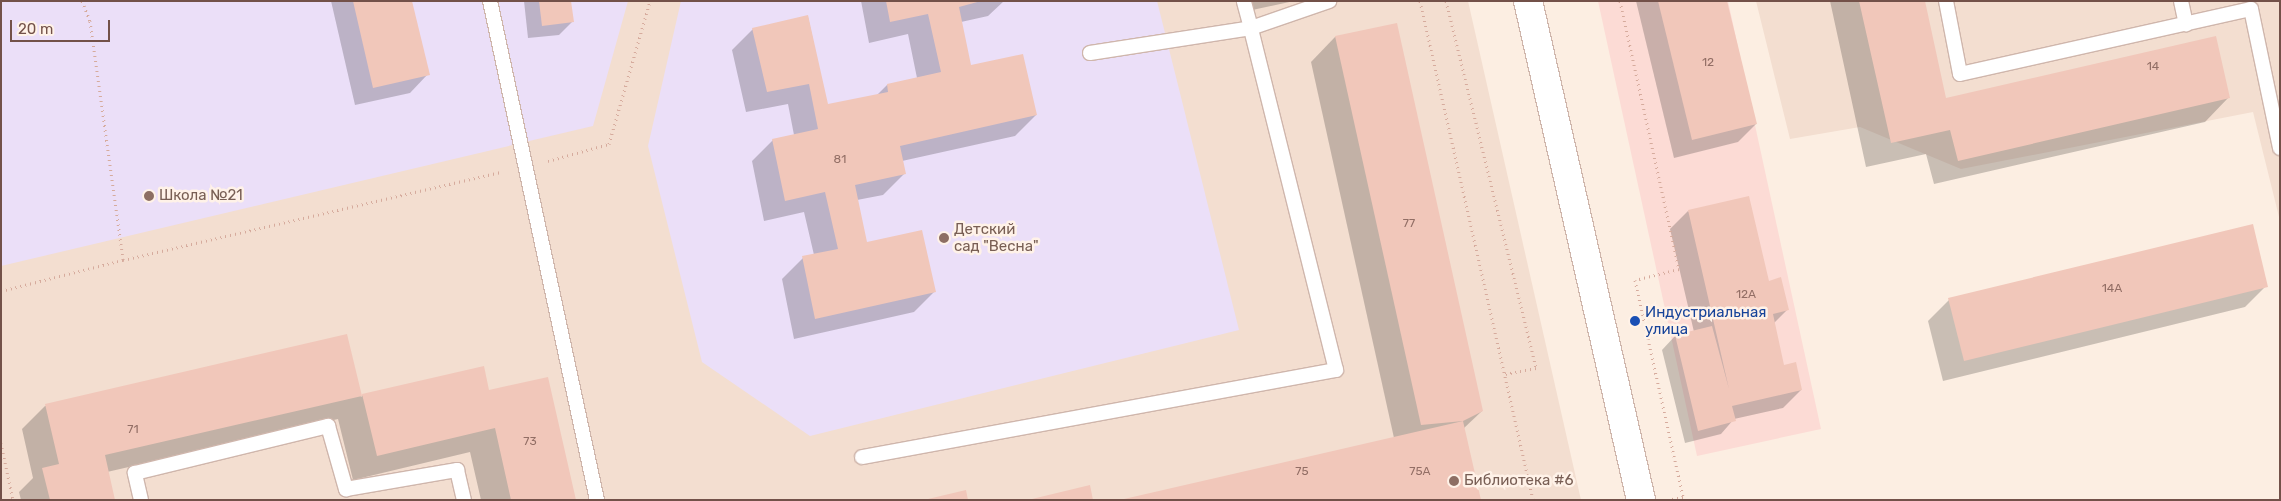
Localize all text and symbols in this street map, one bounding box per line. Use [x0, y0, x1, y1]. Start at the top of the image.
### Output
scale bar [12, 10, 112, 42]
text: 20 m [18, 20, 53, 38]
house number: 12 [1702, 56, 1714, 70]
house number: 14 [2147, 60, 2159, 74]
house number: 81 [834, 153, 846, 167]
place label: Школа №21 [159, 187, 243, 205]
marker: Школа №21 [143, 190, 155, 202]
house number: 77 [1403, 217, 1415, 231]
place label: Детский сад "Весна" [954, 220, 1039, 255]
marker: Детский сад "Весна" [938, 232, 950, 244]
house number: 14А [2102, 282, 2122, 296]
house number: 12А [1736, 288, 1756, 302]
place label: Индустриальная улица [1645, 303, 1766, 338]
marker: Индустриальная улица [1629, 315, 1641, 327]
house number: 71 [127, 423, 139, 437]
house number: 73 [523, 435, 537, 449]
house number: 75 [1295, 465, 1309, 479]
house number: 75А [1409, 465, 1431, 479]
place label: Библиотека #6 [1464, 472, 1573, 490]
marker: Библиотека #6 [1448, 475, 1460, 487]

